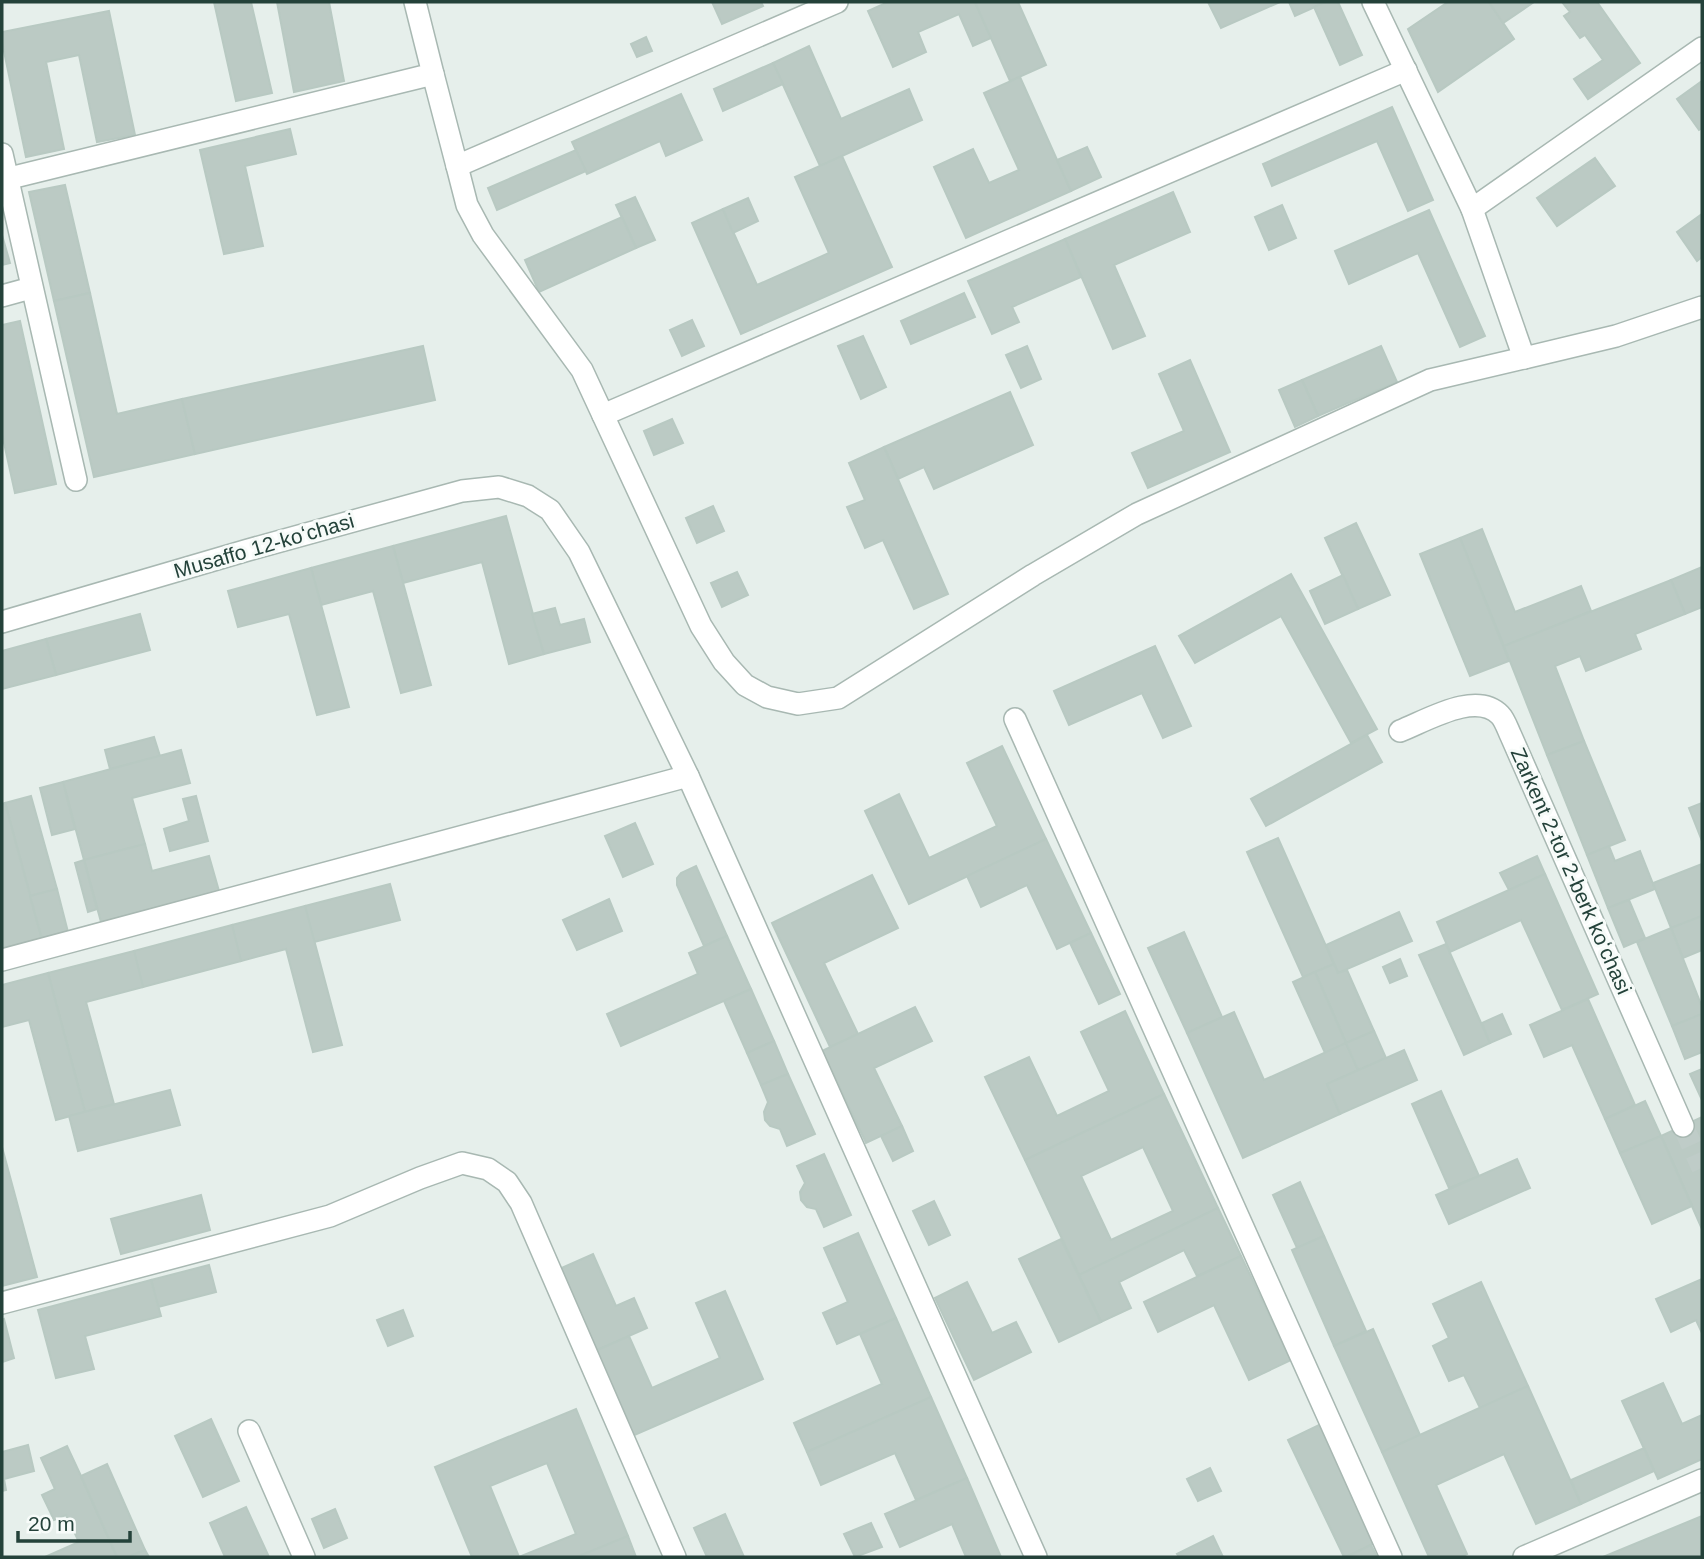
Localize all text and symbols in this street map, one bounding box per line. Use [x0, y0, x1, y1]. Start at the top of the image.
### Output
street label: Musaffo 12-koʻchasi [171, 509, 357, 582]
street label: Zarkent 2-tor 2-berk koʻchasi [1507, 744, 1636, 998]
scale bar [18, 1500, 130, 1544]
text: 20 m [28, 1512, 75, 1535]

